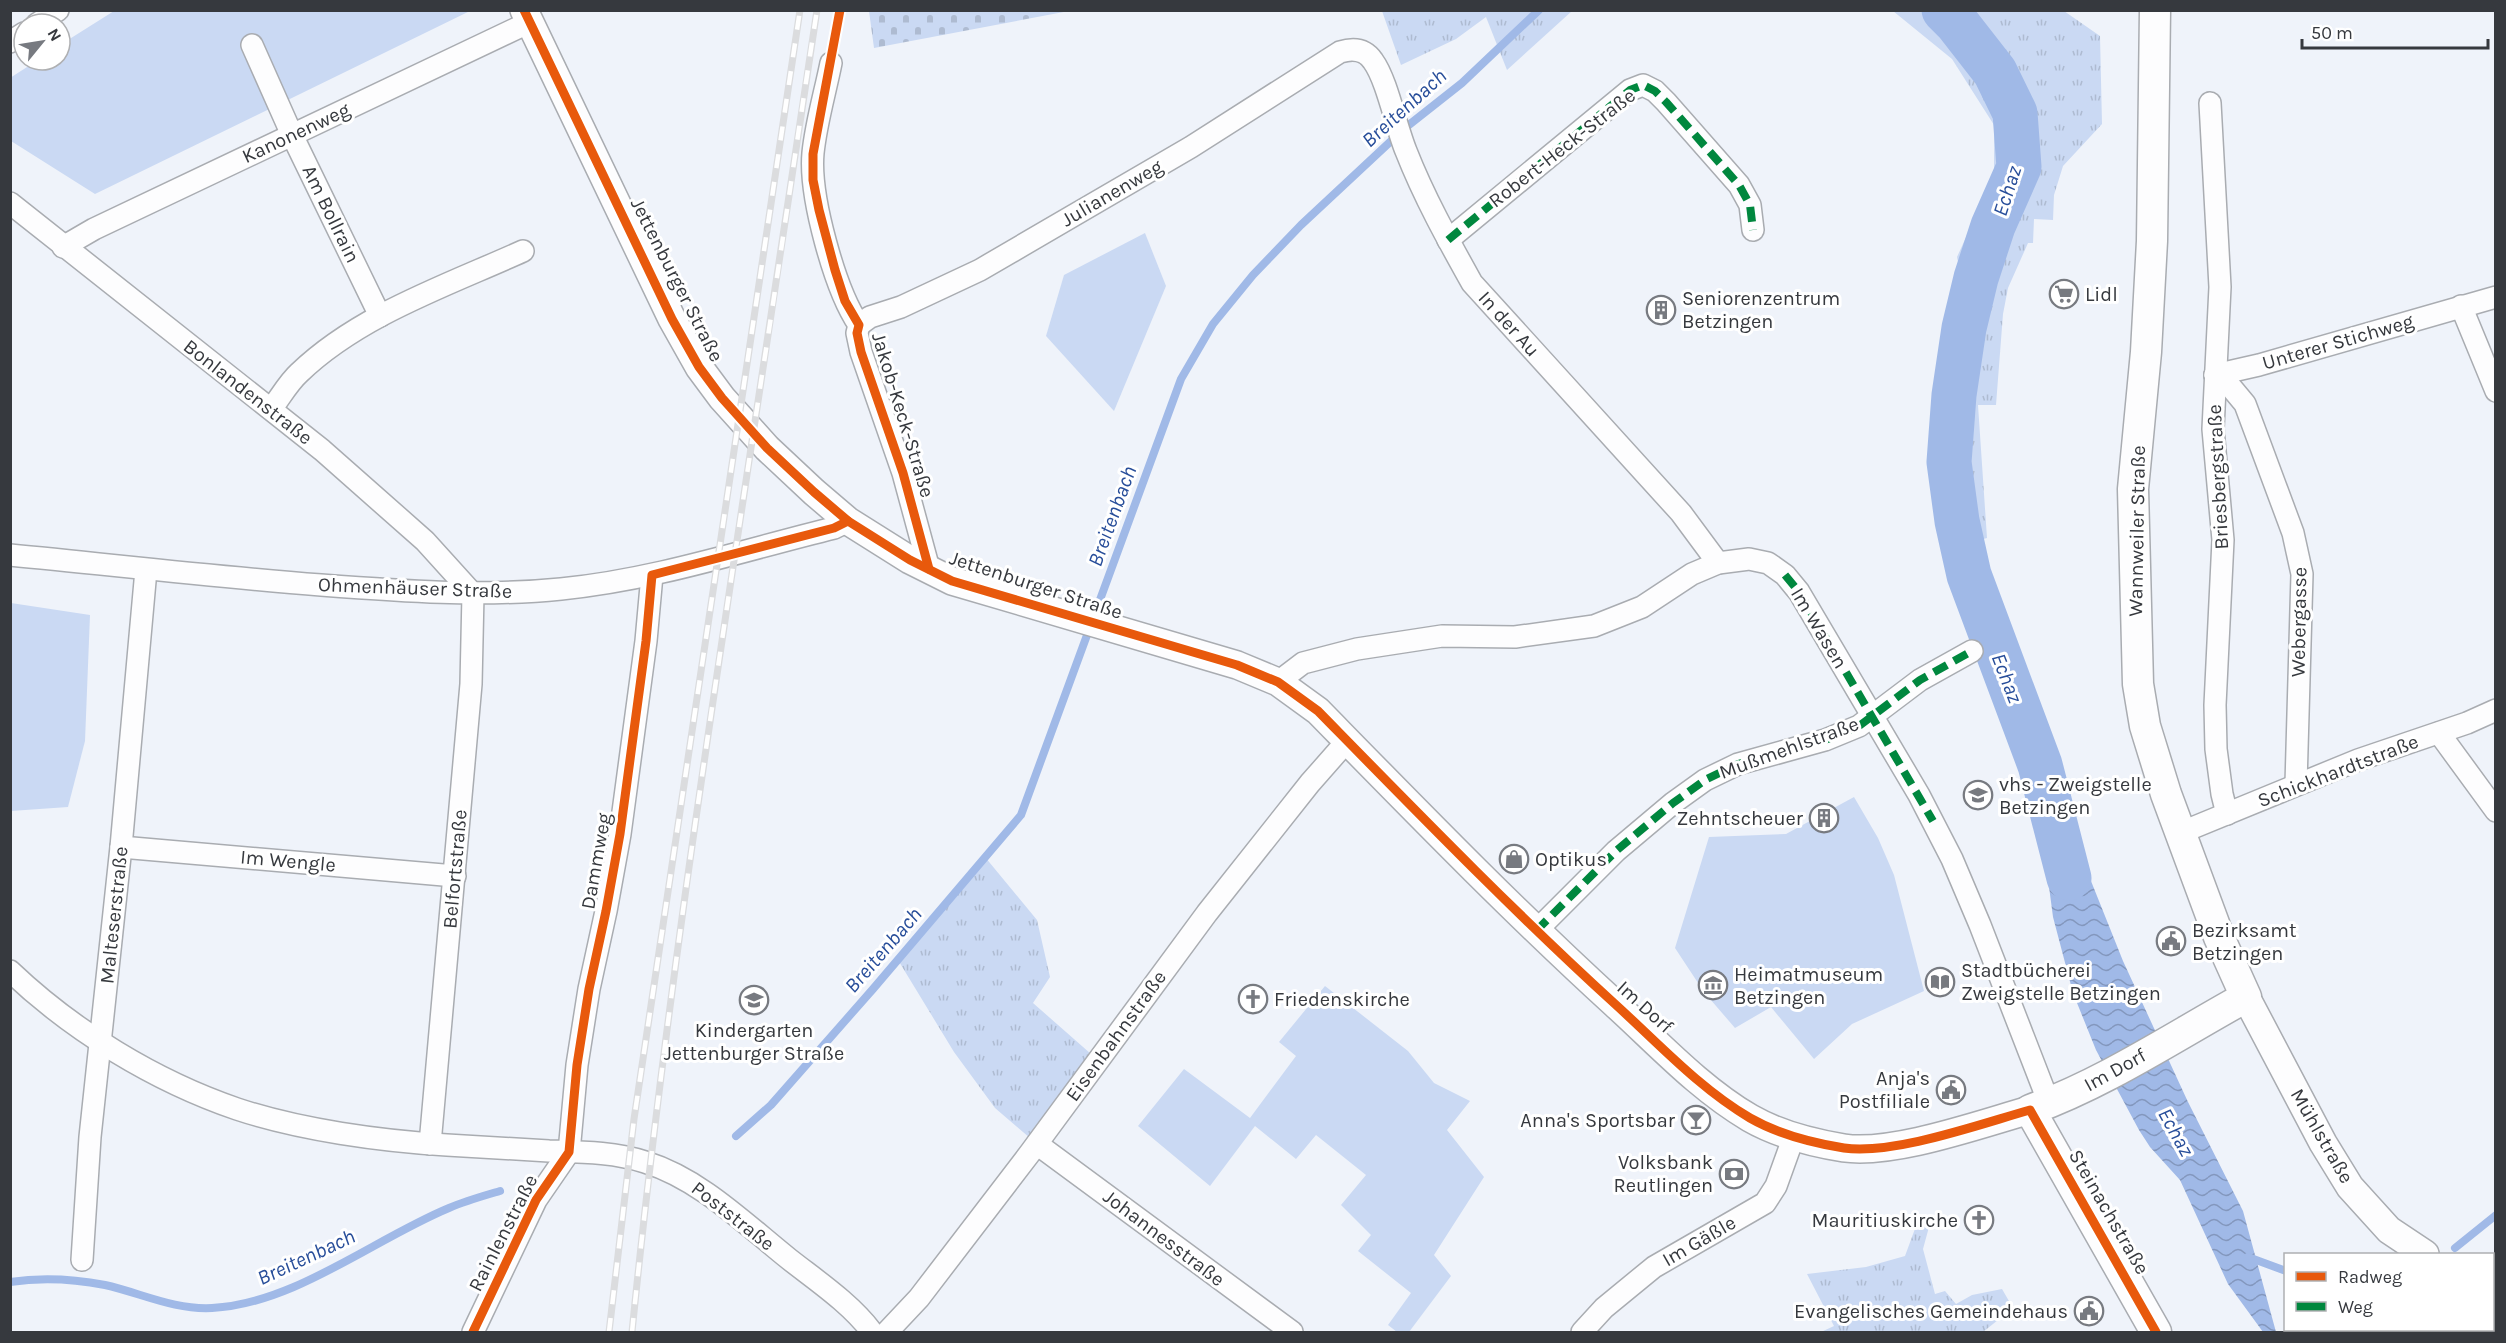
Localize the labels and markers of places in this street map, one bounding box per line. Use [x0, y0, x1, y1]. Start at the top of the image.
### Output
supermarket icon: Lidl [2048, 278, 2080, 310]
place label: Lidl [2085, 283, 2118, 306]
place label: Seniorenzentrum Betzingen [1682, 287, 1840, 333]
building icon: Seniorenzentrum Betzingen [1645, 294, 1677, 326]
place label: vhs - Zweigstelle Betzingen [1999, 773, 2152, 819]
school or university icon: vhs - Zweigstelle Betzingen [1962, 779, 1994, 811]
building icon: Zehntscheuer [1808, 802, 1840, 834]
place label: Zehntscheuer [1676, 807, 1804, 830]
shop icon: Optikus [1498, 843, 1530, 875]
place label: Optikus [1535, 848, 1607, 871]
place label: Bezirksamt Betzingen [2192, 919, 2297, 965]
public building icon: Bezirksamt Betzingen [2155, 925, 2187, 957]
place label: Stadtbücherei Zweigstelle Betzingen [1961, 959, 2161, 1005]
place label: Heimatmuseum Betzingen [1734, 963, 1883, 1009]
library icon: Stadtbücherei Zweigstelle Betzingen [1924, 966, 1956, 998]
museum icon: Heimatmuseum Betzingen [1697, 969, 1729, 1001]
church icon: Friedenskirche [1237, 983, 1269, 1015]
school or university icon: Kindergarten Jettenburger Straße [738, 984, 770, 1016]
place label: Friedenskirche [1274, 988, 1410, 1011]
place label: Kindergarten Jettenburger Straße [664, 1019, 844, 1065]
place label: Anja's Postfiliale [1839, 1067, 1930, 1113]
public building icon: Anja's Postfiliale [1935, 1074, 1967, 1106]
bar icon: Anna's Sportsbar [1680, 1104, 1712, 1136]
place label: Anna's Sportsbar [1520, 1109, 1676, 1132]
place label: Volksbank Reutlingen [1614, 1151, 1713, 1197]
bank icon: Volksbank Reutlingen [1718, 1158, 1750, 1190]
church icon: Mauritiuskirche [1963, 1204, 1995, 1236]
place label: Mauritiuskirche [1812, 1209, 1958, 1232]
public building icon: Evangelisches Gemeindehaus [2073, 1295, 2105, 1327]
place label: Evangelisches Gemeindehaus [1794, 1300, 2068, 1323]

